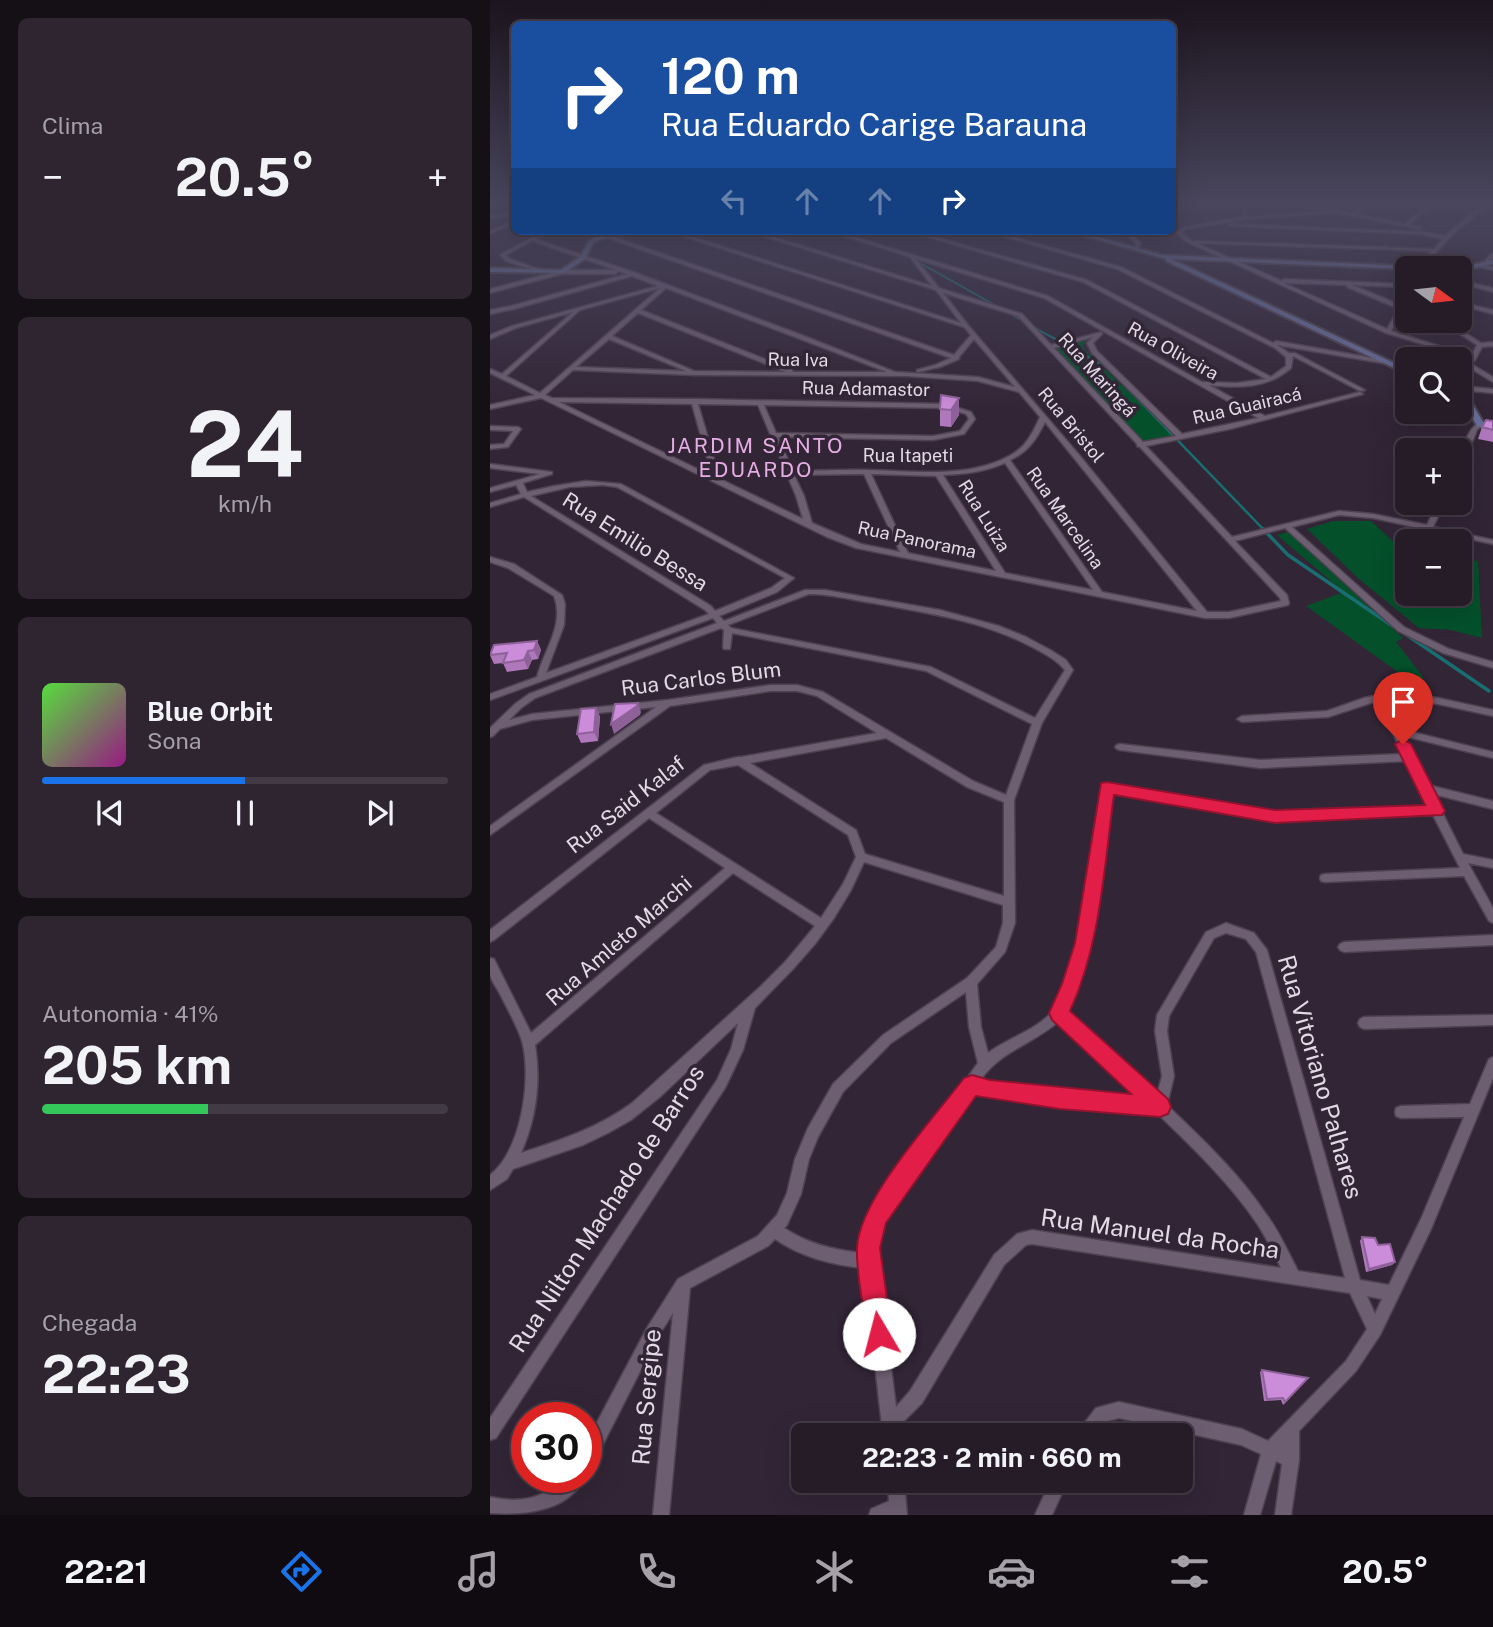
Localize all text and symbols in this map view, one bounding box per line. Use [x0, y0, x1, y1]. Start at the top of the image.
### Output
text: 120 m [661, 47, 800, 105]
icon: right [546, 49, 637, 140]
text: Rua Eduardo Carige Barauna [661, 106, 1087, 143]
text: Clima [42, 112, 103, 139]
text: 20.5° [175, 147, 315, 208]
text: − [42, 155, 63, 200]
text: + [427, 155, 448, 200]
icon: left [715, 182, 753, 220]
icon: ahead [788, 182, 826, 220]
icon: ahead [861, 182, 899, 220]
icon: right [934, 182, 972, 220]
north arrow [1395, 256, 1472, 332]
map controls [1395, 256, 1472, 606]
street label: Rua Oliveira [1124, 317, 1222, 384]
street label: Rua Maringá [1054, 328, 1140, 421]
button: search [1395, 347, 1472, 424]
street label: Rua Iva [767, 348, 829, 371]
street label: Rua Adamastor [802, 377, 930, 400]
street label: Rua Bristol [1034, 383, 1109, 467]
street label: Rua Guairacá [1190, 383, 1303, 428]
text: 24 [186, 391, 304, 497]
district label: JARDIM SANTO EDUARDO [668, 433, 844, 482]
button: + [1395, 438, 1472, 515]
street label: Rua Itapeti [863, 445, 953, 466]
street label: Rua Marcelina [1022, 463, 1108, 573]
street label: Rua Luiza [954, 476, 1015, 556]
street label: Rua Emilio Bessa [558, 487, 712, 596]
text: km/h [218, 490, 272, 517]
street label: Rua Panorama [856, 517, 978, 562]
button: − [1395, 529, 1472, 606]
street label: Rua Carlos Blum [620, 656, 782, 701]
pin [1373, 672, 1433, 744]
icon: arrive [1384, 683, 1422, 721]
text: Blue Orbit [147, 696, 273, 727]
text: Sona [147, 727, 201, 754]
street label: Rua Said Kalaf [562, 751, 690, 858]
icon: previous [91, 794, 129, 832]
icon: pause [226, 794, 264, 832]
icon: next [361, 794, 399, 832]
street label: Rua Amleto Marchi [541, 871, 697, 1011]
street label: Rua Vitoriano Palhares [1273, 952, 1369, 1202]
text: Autonomia · 41% [42, 1000, 219, 1027]
text: 205 km [42, 1035, 232, 1096]
street label: Rua Nilton Machado de Barros [503, 1060, 710, 1357]
street label: Rua Manuel da Rocha [1039, 1202, 1281, 1264]
position arrow [842, 1297, 916, 1371]
text: Chegada [42, 1309, 137, 1336]
street label: Rua Sergipe [626, 1328, 666, 1466]
text: 22:23 [42, 1344, 191, 1405]
speed limit sign: 30 [511, 1402, 602, 1493]
text: 22:23 · 2 min · 660 m [862, 1442, 1122, 1473]
icon: directions [277, 1547, 326, 1596]
icon: music [454, 1547, 503, 1596]
icon: phone [632, 1547, 681, 1596]
icon: climate [810, 1547, 859, 1596]
icon: car [987, 1547, 1036, 1596]
icon: filters [1165, 1547, 1214, 1596]
text: 22:21 [64, 1553, 148, 1590]
text: 20.5° [1342, 1553, 1429, 1590]

